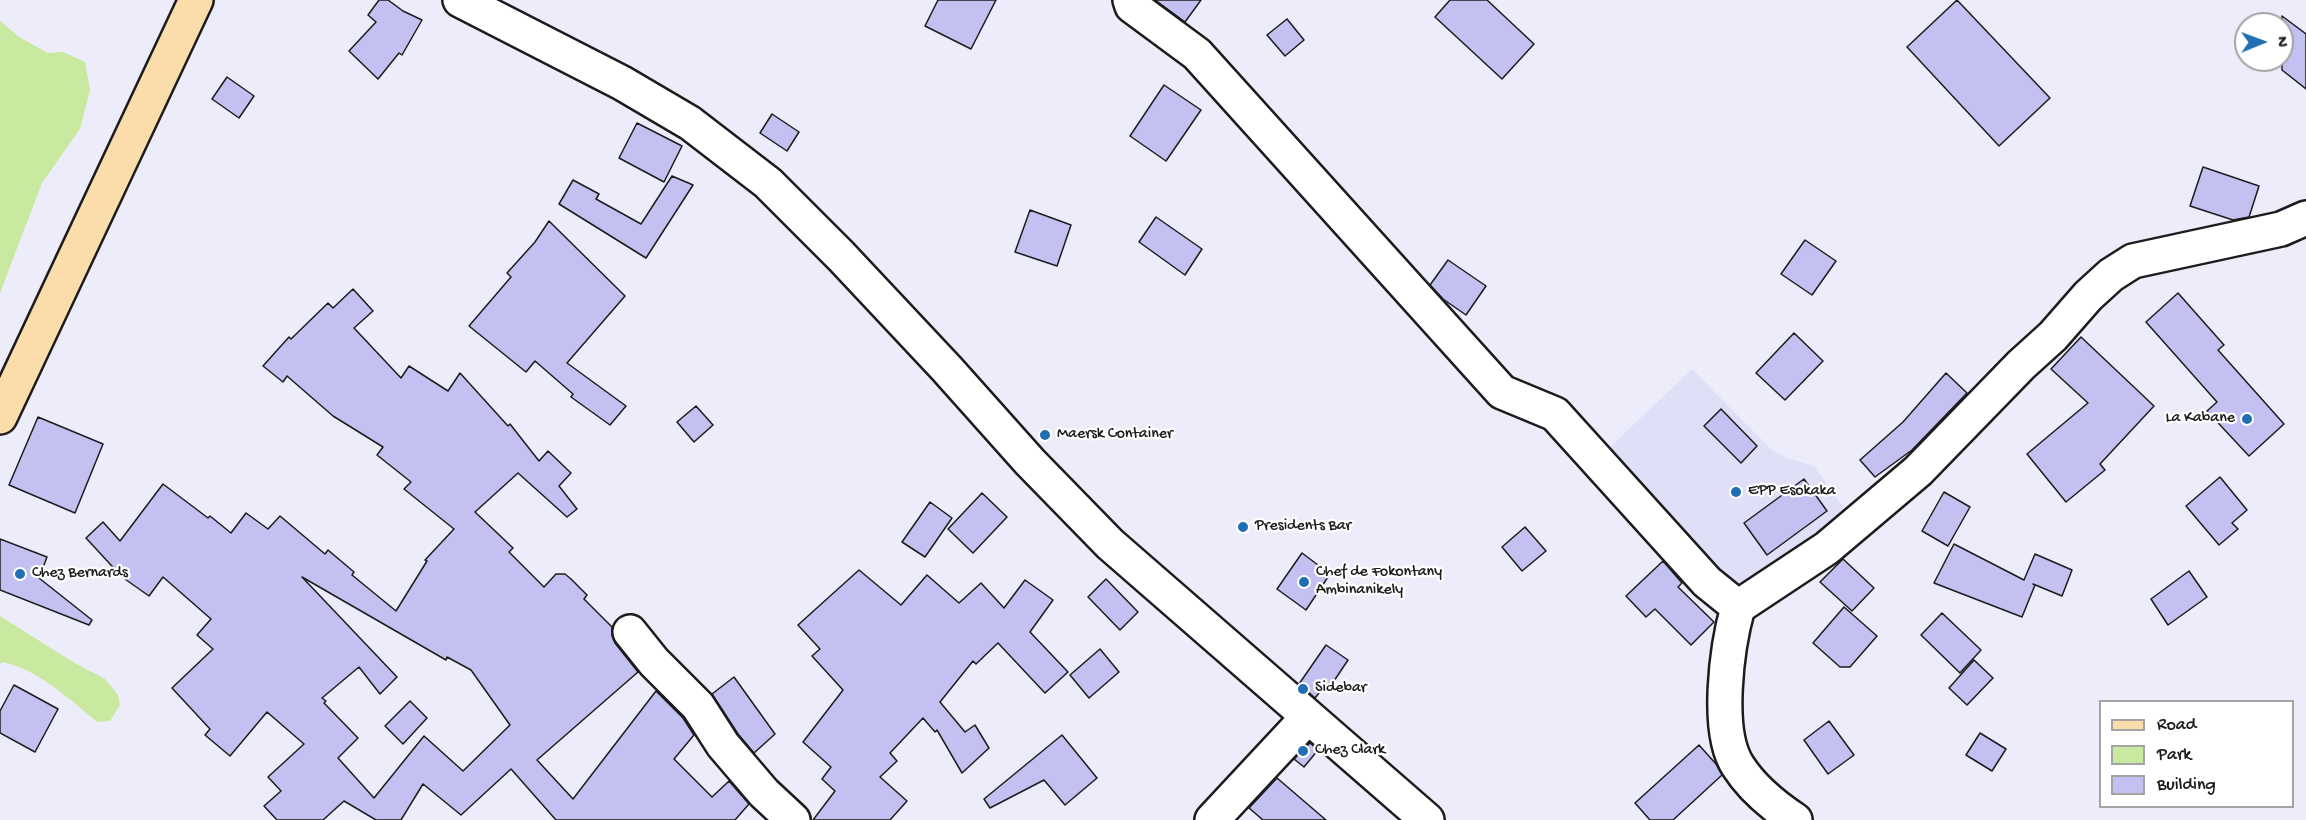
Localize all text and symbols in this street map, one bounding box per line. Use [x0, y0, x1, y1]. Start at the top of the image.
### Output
north arrow [2234, 12, 2294, 72]
text: N [2271, 36, 2290, 47]
place label: La Kabane [2166, 409, 2235, 429]
marker: La Kabane [2240, 412, 2254, 426]
place label: Maersk Container [1057, 425, 1173, 445]
marker: Maersk Container [1038, 428, 1052, 442]
place label: EPP Esokaka [1748, 482, 1836, 502]
marker: EPP Esokaka [1729, 485, 1743, 499]
place label: Presidents Bar [1255, 517, 1351, 537]
marker: Presidents Bar [1236, 520, 1250, 534]
place label: Chef de Fokontany Ambinanikely [1316, 563, 1442, 601]
place label: Chez Bernards [32, 564, 128, 584]
marker: Chez Bernards [13, 567, 27, 581]
marker: Chef de Fokontany Ambinanikely [1297, 575, 1311, 589]
place label: Sidebar [1315, 679, 1367, 699]
marker: Sidebar [1296, 682, 1310, 696]
legend [2099, 700, 2294, 808]
text: Road [2157, 715, 2196, 736]
place label: Chez Clark [1315, 741, 1385, 761]
marker: Chez Clark [1296, 744, 1310, 758]
text: Park [2157, 745, 2191, 766]
text: Building [2157, 775, 2216, 796]

